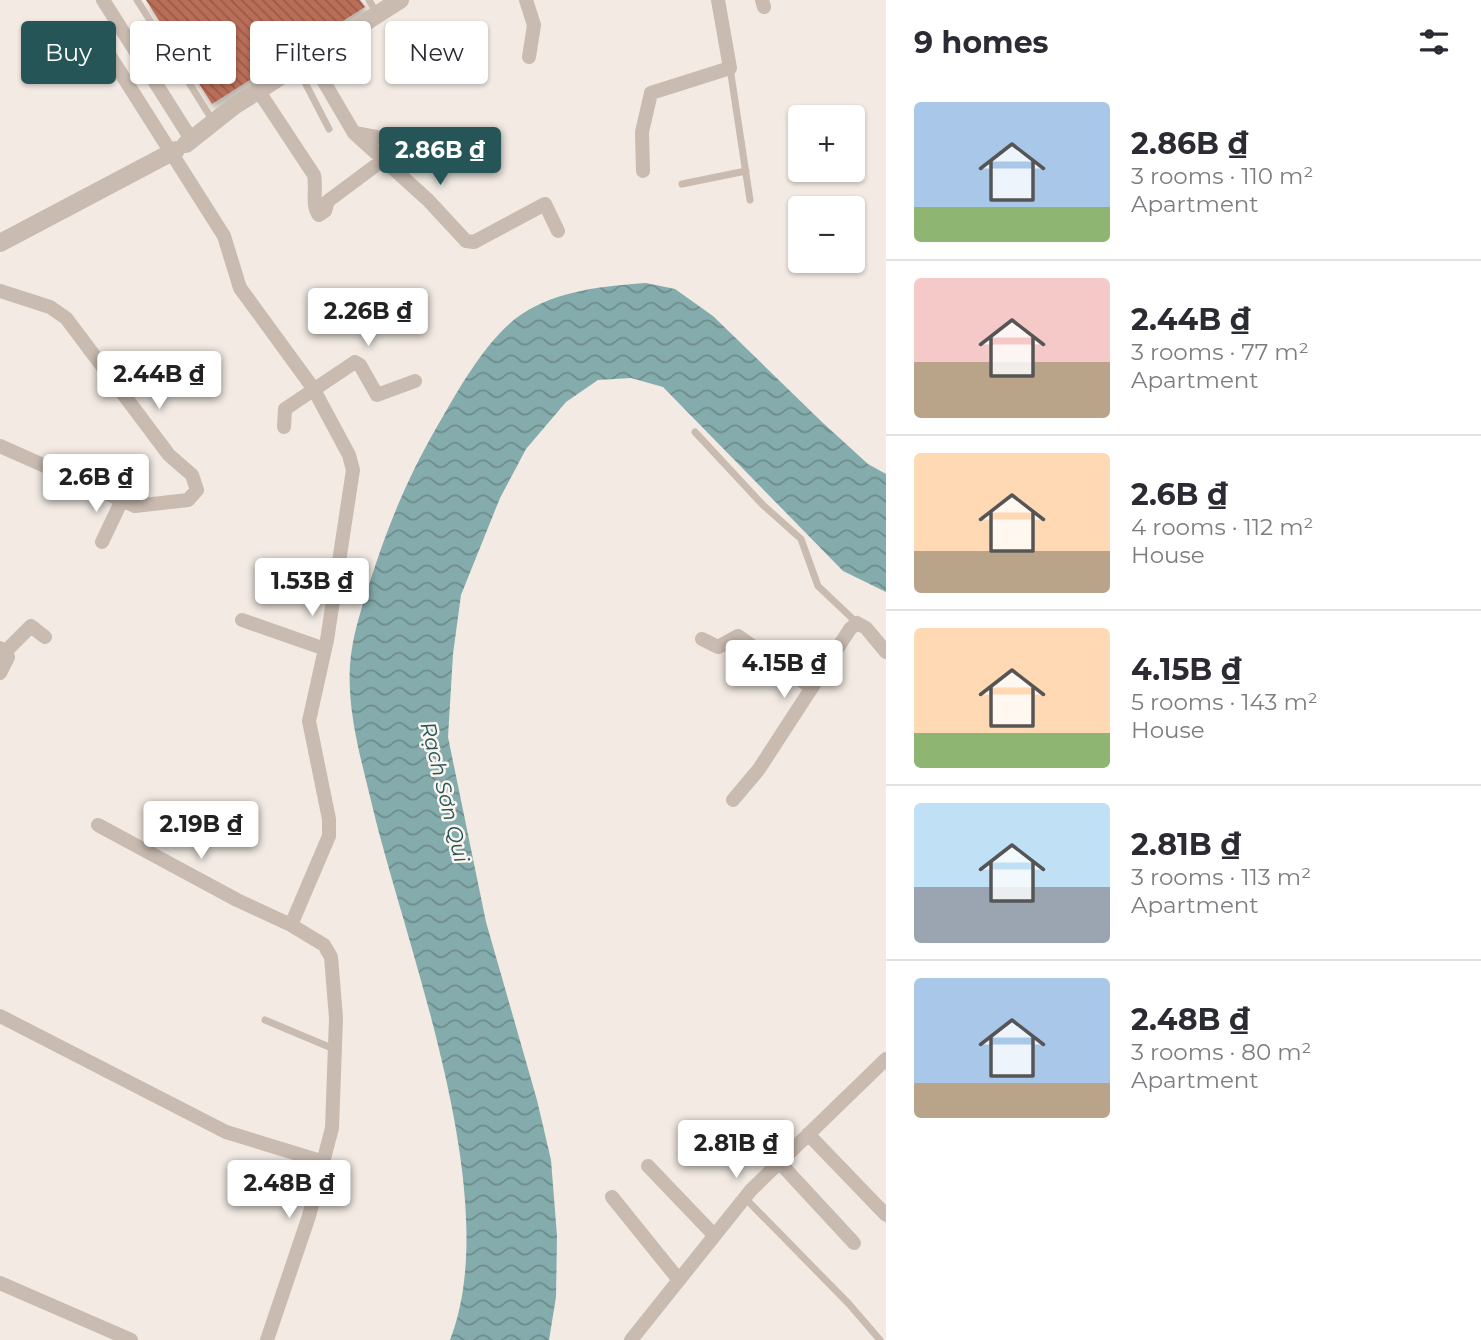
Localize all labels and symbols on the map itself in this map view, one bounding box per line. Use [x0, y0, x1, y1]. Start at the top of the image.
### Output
pin: 2.86B ₫ [375, 128, 505, 187]
pin: 2.26B ₫ [303, 288, 433, 348]
pin: 2.44B ₫ [94, 352, 224, 411]
pin: 2.6B ₫ [39, 454, 153, 514]
pin: 1.53B ₫ [247, 558, 377, 618]
pin: 4.15B ₫ [719, 640, 849, 700]
water label: Rạch Sơn Qui [415, 719, 475, 865]
pin: 2.19B ₫ [136, 802, 266, 861]
pin: 2.81B ₫ [671, 1120, 801, 1180]
pin: 2.48B ₫ [224, 1160, 354, 1220]

